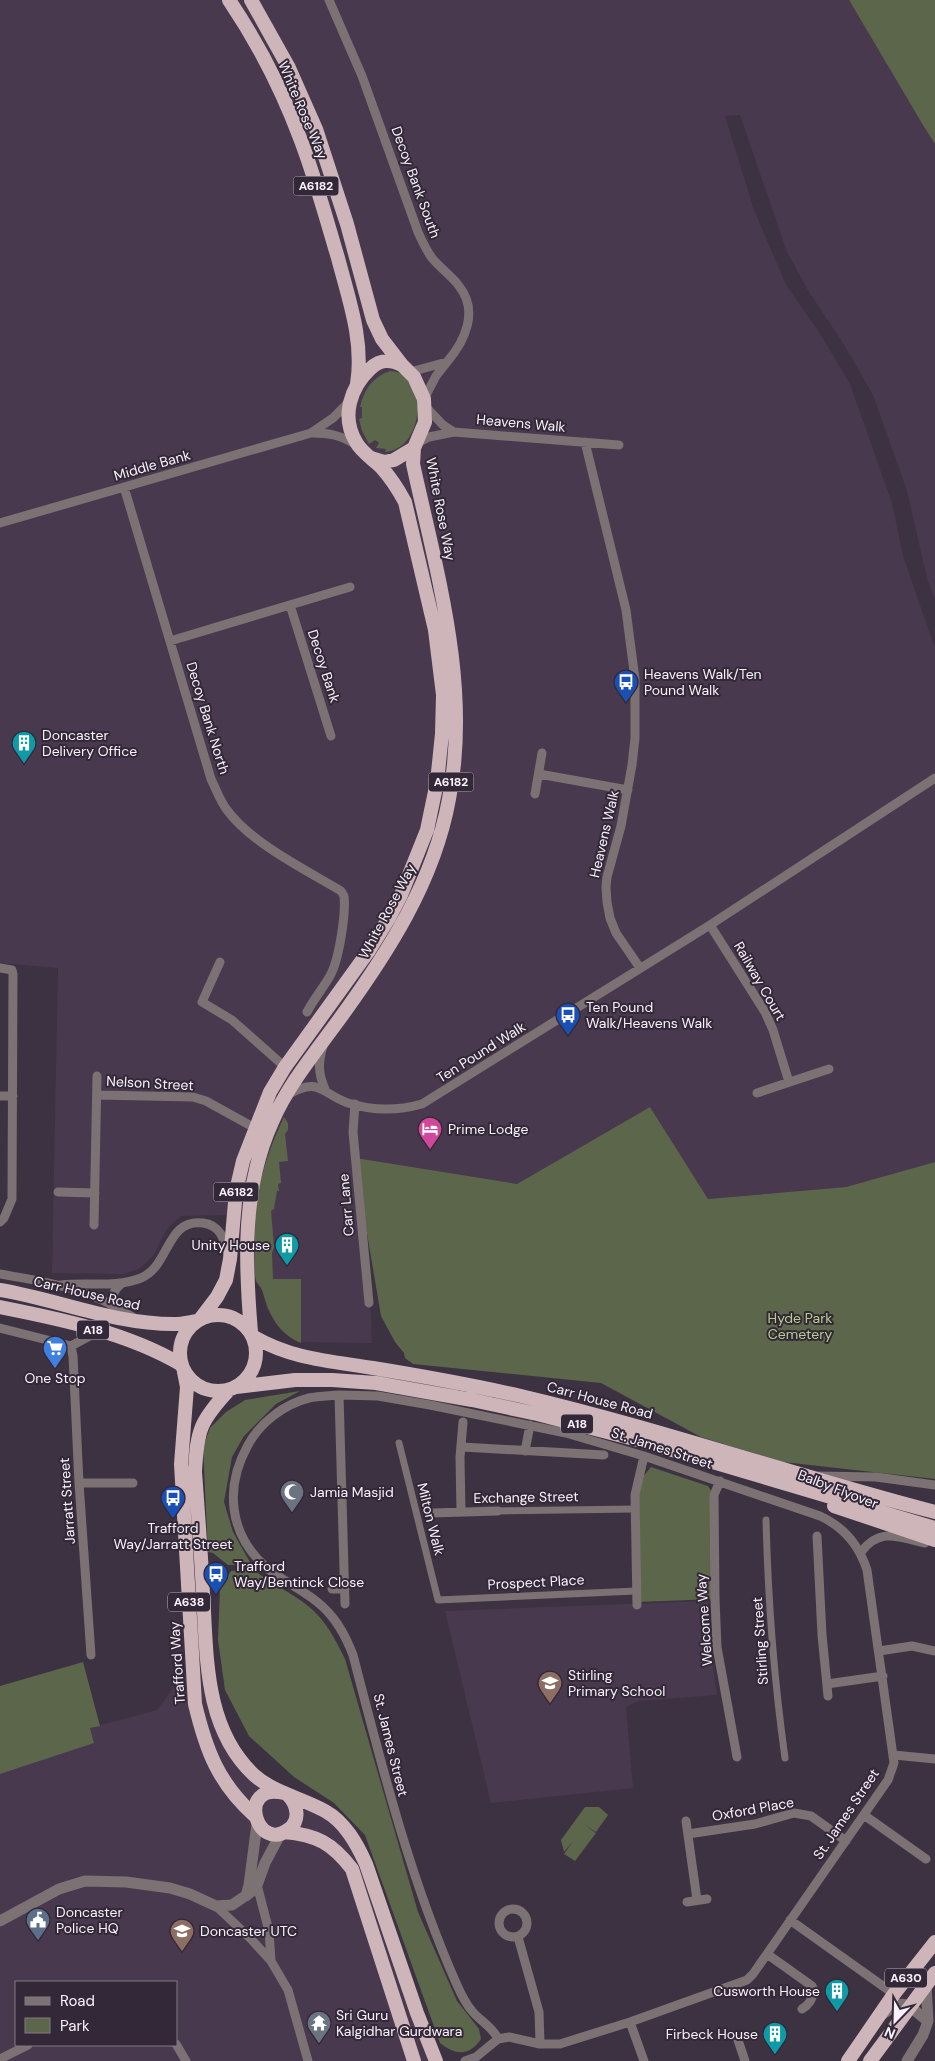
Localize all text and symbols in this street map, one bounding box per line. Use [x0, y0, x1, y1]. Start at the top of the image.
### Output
street label: White Rose Way [274, 58, 332, 162]
street label: Decoy Bank South [387, 124, 445, 240]
road number: A6182 [294, 177, 338, 196]
street label: Heavens Walk [476, 410, 566, 436]
street label: Middle Bank [112, 446, 192, 484]
street label: White Rose Way [422, 456, 460, 562]
street label: Decoy Bank [304, 627, 344, 705]
street label: Decoy Bank North [182, 660, 234, 776]
place label: Heavens Walk/Ten Pound Walk [644, 665, 762, 699]
bus stop icon: Heavens Walk/Ten Pound Walk [613, 669, 639, 703]
place label: Doncaster Delivery Office [42, 726, 137, 760]
building icon: Doncaster Delivery Office [11, 730, 37, 764]
road number: A6182 [428, 772, 474, 792]
street label: Heavens Walk [585, 788, 623, 880]
street label: White Rose Way [354, 860, 420, 962]
street label: Railway Court [730, 938, 790, 1024]
place label: Ten Pound Walk/Heavens Walk [586, 998, 712, 1032]
bus stop icon: Ten Pound Walk/Heavens Walk [555, 1002, 581, 1036]
street label: Ten Pound Walk [433, 1017, 529, 1087]
street label: Nelson Street [106, 1072, 194, 1094]
hotel icon: Prime Lodge [417, 1116, 443, 1150]
place label: Prime Lodge [448, 1120, 529, 1138]
street label: Carr Lane [334, 1173, 358, 1237]
road number: A6182 [214, 1182, 258, 1202]
building icon: Unity House [274, 1232, 300, 1266]
place label: Unity House [192, 1236, 270, 1254]
street label: Carr House Road [32, 1272, 142, 1314]
park label: Hyde Park Cemetery [768, 1309, 832, 1343]
road number: A18 [77, 1320, 109, 1340]
supermarket icon: One Stop [42, 1335, 68, 1369]
place label: One Stop [24, 1369, 86, 1387]
street label: Carr House Road [545, 1377, 655, 1423]
road number: A18 [561, 1415, 593, 1434]
street label: St. James Street [609, 1423, 715, 1473]
street label: Jarratt Street [55, 1457, 79, 1545]
street label: Balby Flyover [795, 1465, 881, 1513]
mosque icon: Jamia Masjid [279, 1479, 305, 1513]
street label: Milton Walk [413, 1481, 449, 1557]
place label: Jamia Masjid [310, 1483, 394, 1501]
bus stop icon: Trafford Way/Jarratt Street [160, 1485, 186, 1519]
street label: Exchange Street [473, 1487, 579, 1507]
place label: Trafford Way/Jarratt Street [113, 1519, 233, 1553]
place label: Trafford Way/Bentinck Close [234, 1557, 364, 1591]
bus stop icon: Trafford Way/Bentinck Close [203, 1561, 229, 1595]
street label: Prospect Place [487, 1570, 585, 1594]
street label: Welcome Way [692, 1573, 716, 1667]
road number: A638 [168, 1592, 210, 1611]
street label: Stirling Street [748, 1597, 772, 1685]
street label: Trafford Way [165, 1621, 189, 1705]
place label: Stirling Primary School [568, 1666, 665, 1700]
school or university icon: Stirling Primary School [537, 1670, 563, 1704]
street label: St. James Street [369, 1692, 413, 1798]
street label: St. James Street [809, 1765, 883, 1863]
street label: Oxford Place [711, 1793, 795, 1825]
place label: Doncaster Police HQ [56, 1903, 123, 1937]
public building icon: Doncaster Police HQ [25, 1907, 51, 1941]
school or university icon: Doncaster UTC [169, 1918, 195, 1952]
place label: Doncaster UTC [200, 1922, 297, 1940]
road number: A630 [885, 1969, 927, 1988]
building icon: Cusworth House [824, 1978, 850, 2012]
legend [15, 1981, 178, 2046]
place label: Cusworth House [713, 1982, 820, 2000]
text: Road [60, 1991, 95, 2011]
north arrow [870, 1996, 920, 2046]
place label: Sri Guru Kalgidhar Gurdwara [336, 2006, 462, 2040]
temple icon: Sri Guru Kalgidhar Gurdwara [306, 2010, 332, 2044]
text: Park [60, 2016, 90, 2036]
building icon: Firbeck House [762, 2021, 788, 2055]
text: N [882, 2023, 898, 2043]
place label: Firbeck House [666, 2025, 758, 2043]

